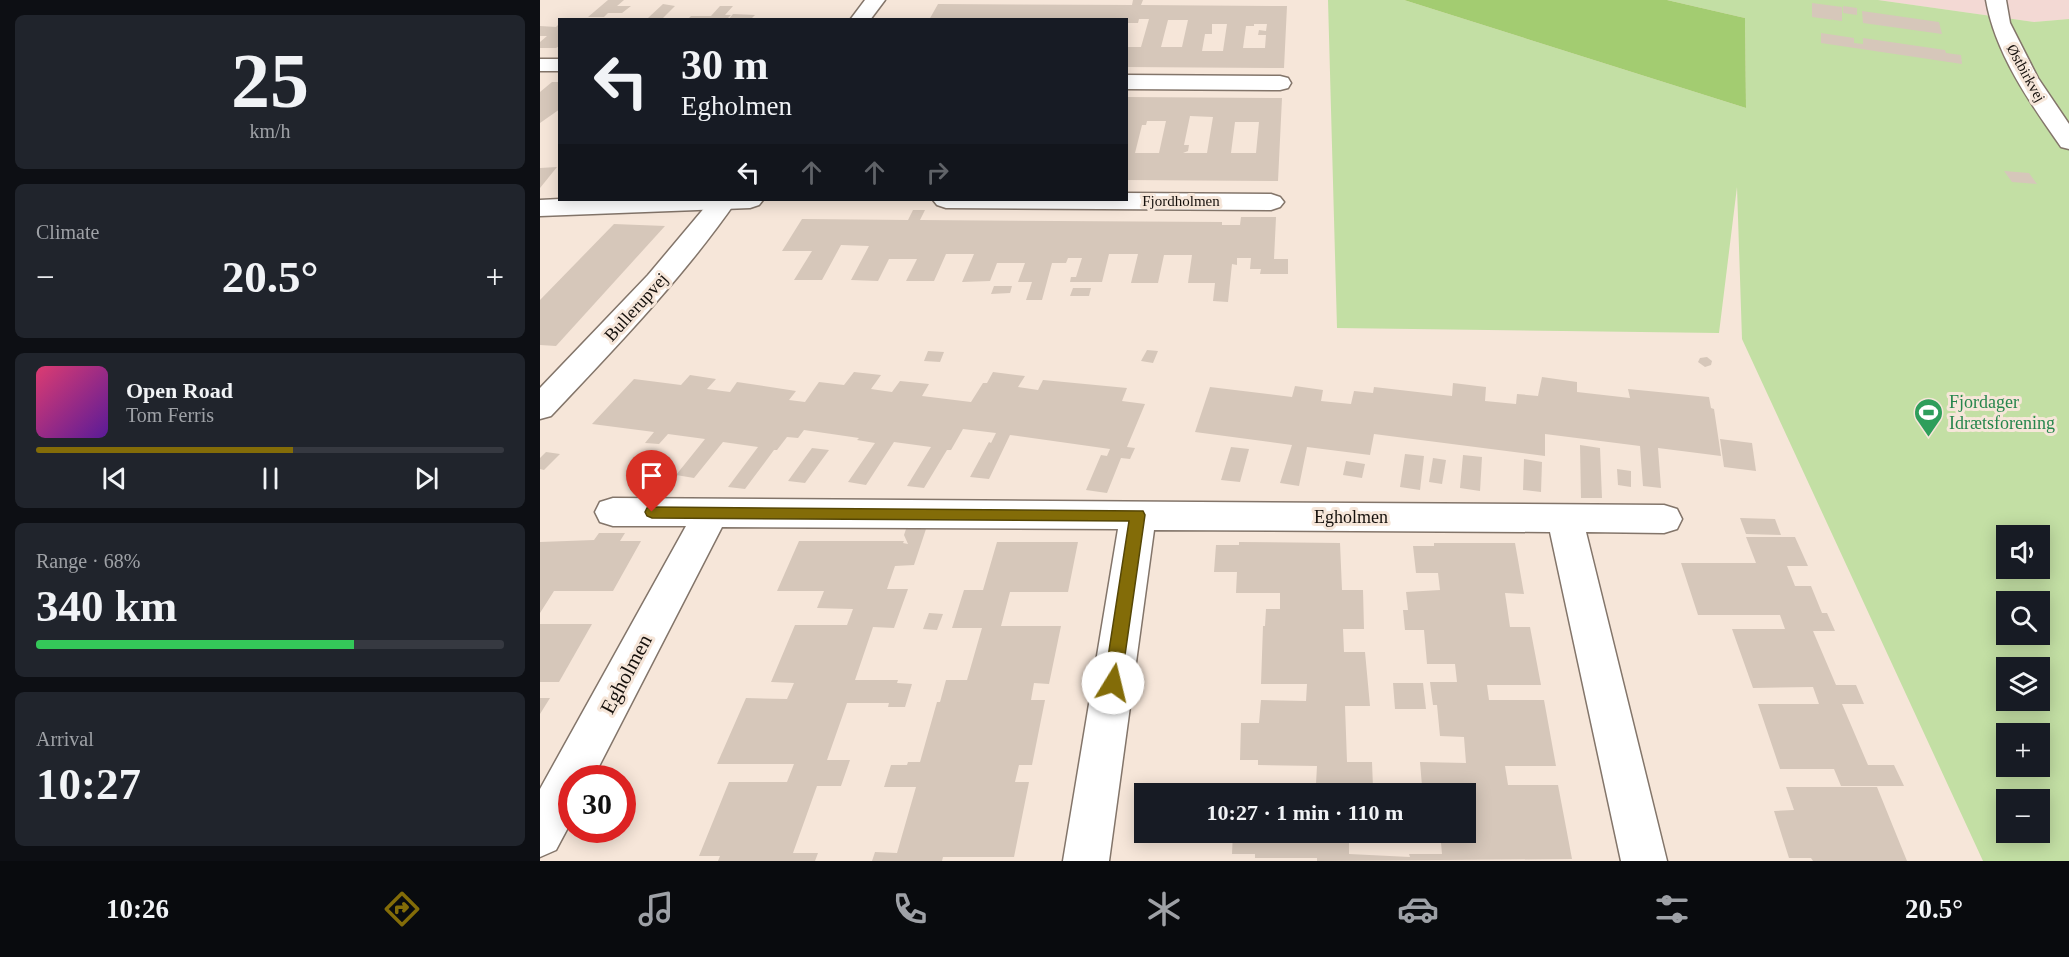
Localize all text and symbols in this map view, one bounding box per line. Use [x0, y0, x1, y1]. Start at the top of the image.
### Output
text: 25 [231, 37, 309, 124]
street label: Østbirkvej [2004, 41, 2048, 105]
icon: left [582, 42, 660, 120]
text: 30 m [681, 42, 769, 88]
text: Egholmen [681, 91, 792, 121]
text: km/h [249, 120, 291, 142]
icon: left [732, 156, 765, 189]
icon: ahead [795, 156, 828, 189]
icon: ahead [858, 156, 891, 189]
icon: right [921, 156, 954, 189]
street label: Fjordholmen [1142, 193, 1220, 209]
text: Climate [36, 221, 99, 243]
text: 20.5° [222, 252, 318, 302]
text: − [36, 259, 55, 295]
text: + [485, 259, 504, 295]
street label: Bullerupvej [600, 269, 672, 345]
text: Open Road [126, 378, 233, 403]
place label: Fjordager Idrætsforening [1949, 392, 2055, 433]
sports icon: Fjordager Idrætsforening [1912, 396, 1944, 438]
text: Tom Ferris [126, 404, 214, 426]
pin [626, 450, 677, 512]
icon: arrive [635, 459, 668, 492]
icon: previous [98, 462, 131, 495]
icon: pause [254, 462, 287, 495]
icon: next [410, 462, 443, 495]
street label: Egholmen [1314, 507, 1388, 527]
map controls [1996, 525, 2050, 843]
button: sound [1996, 525, 2050, 579]
text: Range · 68% [36, 550, 140, 572]
text: 340 km [36, 581, 177, 631]
button: search [1996, 591, 2050, 645]
street label: Egholmen [595, 630, 657, 718]
position arrow [1081, 651, 1145, 715]
button: layers [1996, 657, 2050, 711]
button: + [1996, 723, 2050, 777]
text: Arrival [36, 728, 94, 750]
text: 10:27 [36, 759, 141, 809]
speed limit sign: 30 [558, 765, 636, 843]
button: − [1996, 789, 2050, 843]
text: 10:27 · 1 min · 110 m [1207, 800, 1403, 825]
icon: directions [381, 888, 423, 930]
icon: music [635, 888, 677, 930]
icon: phone [889, 888, 931, 930]
icon: climate [1143, 888, 1185, 930]
icon: car [1397, 888, 1439, 930]
icon: filters [1651, 888, 1693, 930]
text: 10:26 [106, 894, 169, 924]
text: 20.5° [1905, 894, 1963, 924]

